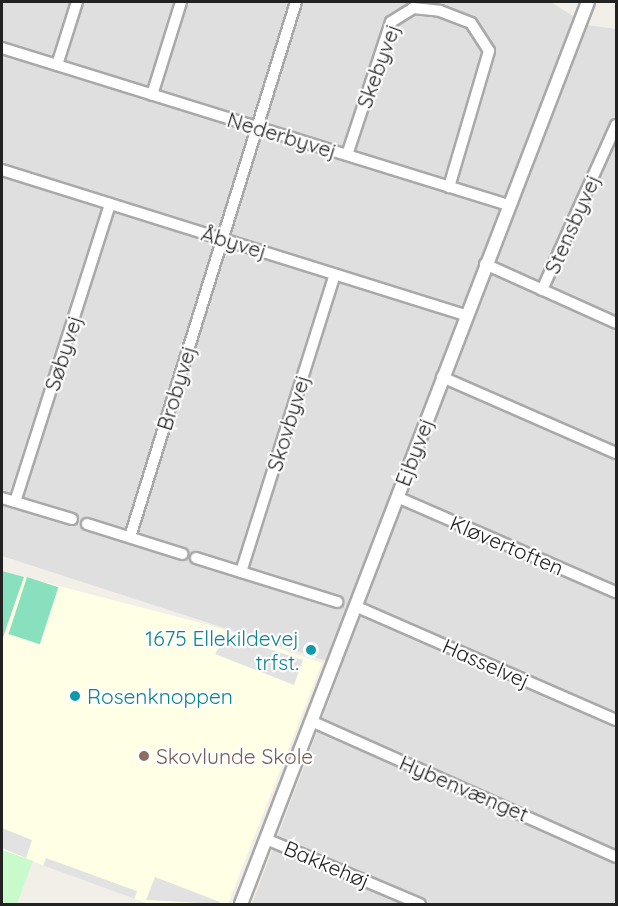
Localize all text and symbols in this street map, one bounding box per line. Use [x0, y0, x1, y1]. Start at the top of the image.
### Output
street label: Skebyvej [351, 21, 405, 111]
street label: Nederbyvej [224, 106, 340, 164]
street label: Stensbyvej [539, 171, 605, 277]
street label: Åbyvej [198, 220, 270, 264]
street label: Søbyvej [39, 312, 87, 394]
street label: Brobyvej [151, 343, 201, 433]
street label: Skovbyvej [261, 372, 315, 474]
street label: Ejbyvej [390, 414, 438, 490]
street label: Kløvertoften [446, 510, 568, 580]
place label: 1675 Ellekildevej trfst. [145, 625, 299, 675]
street label: Hasselvej [439, 633, 533, 693]
marker: 1675 Ellekildevej trfst. [304, 643, 318, 657]
place label: Rosenknoppen [87, 683, 233, 709]
marker: Rosenknoppen [68, 689, 82, 703]
place label: Skovlunde Skole [156, 743, 313, 769]
marker: Skovlunde Skole [137, 749, 151, 763]
street label: Hybenvænget [396, 750, 532, 826]
street label: Bakkehøj [280, 835, 374, 893]

